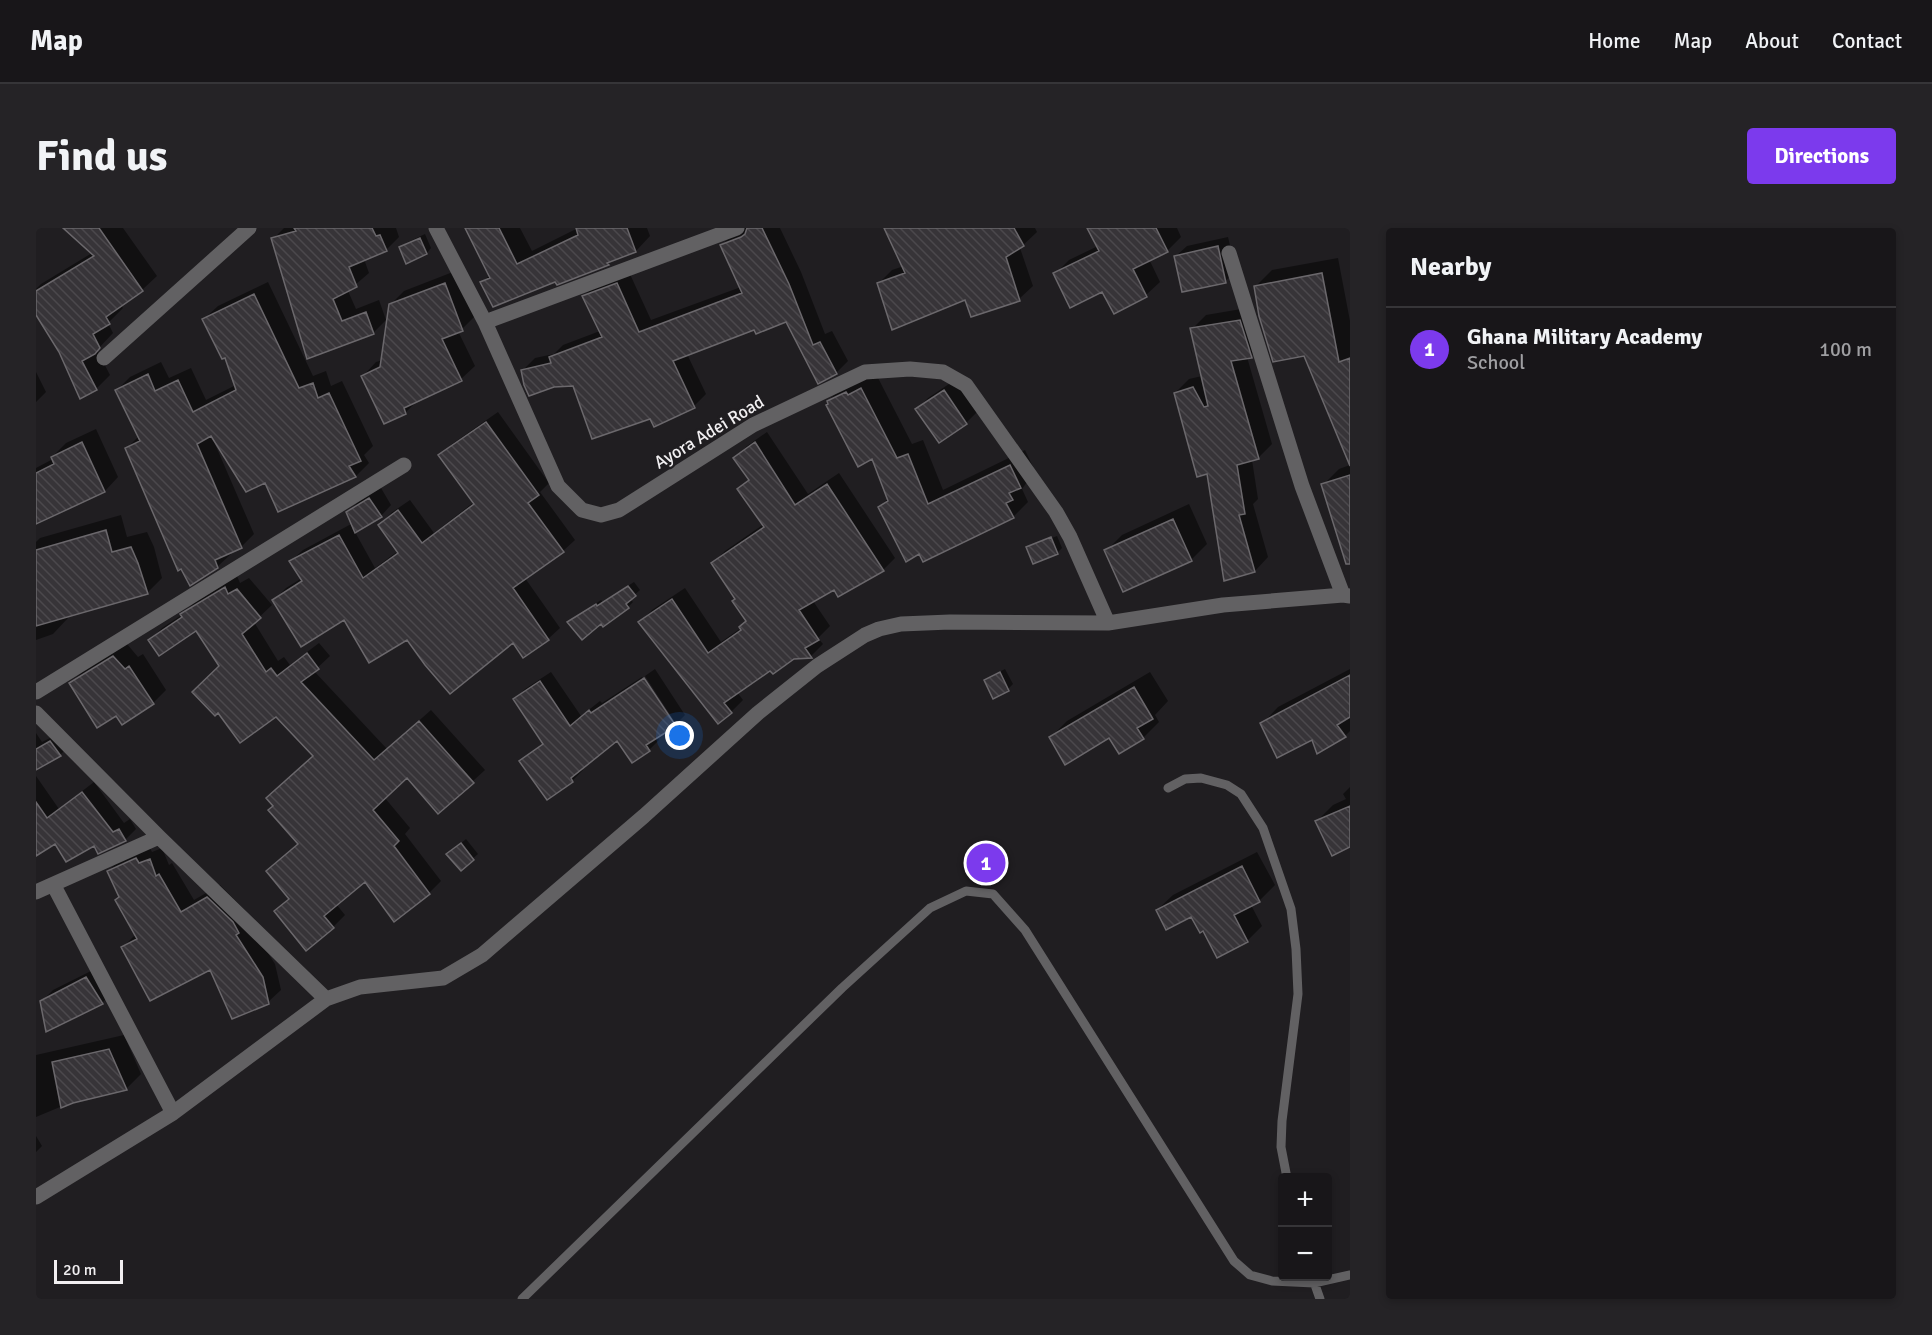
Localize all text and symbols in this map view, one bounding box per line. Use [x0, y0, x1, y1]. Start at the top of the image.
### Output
text: Map [30, 24, 83, 58]
text: Home [1588, 28, 1641, 54]
text: Map [1674, 28, 1712, 54]
text: About [1745, 28, 1799, 54]
text: Contact [1832, 28, 1902, 54]
button: Directions [1747, 128, 1896, 184]
text: Find us [36, 131, 167, 182]
text: Nearby [1410, 251, 1491, 283]
text: Ghana Military Academy [1467, 323, 1702, 350]
text: 1 [1424, 337, 1435, 362]
text: 100 m [1819, 337, 1872, 362]
text: School [1467, 350, 1525, 375]
street label: Ayora Adei Road [650, 390, 768, 474]
your location [665, 721, 694, 750]
pin: 1 [966, 840, 1006, 886]
map controls [1278, 1173, 1332, 1281]
button: + [1278, 1173, 1332, 1227]
button: − [1278, 1227, 1332, 1281]
scale bar [54, 1257, 123, 1284]
text: 20 m [63, 1260, 97, 1280]

